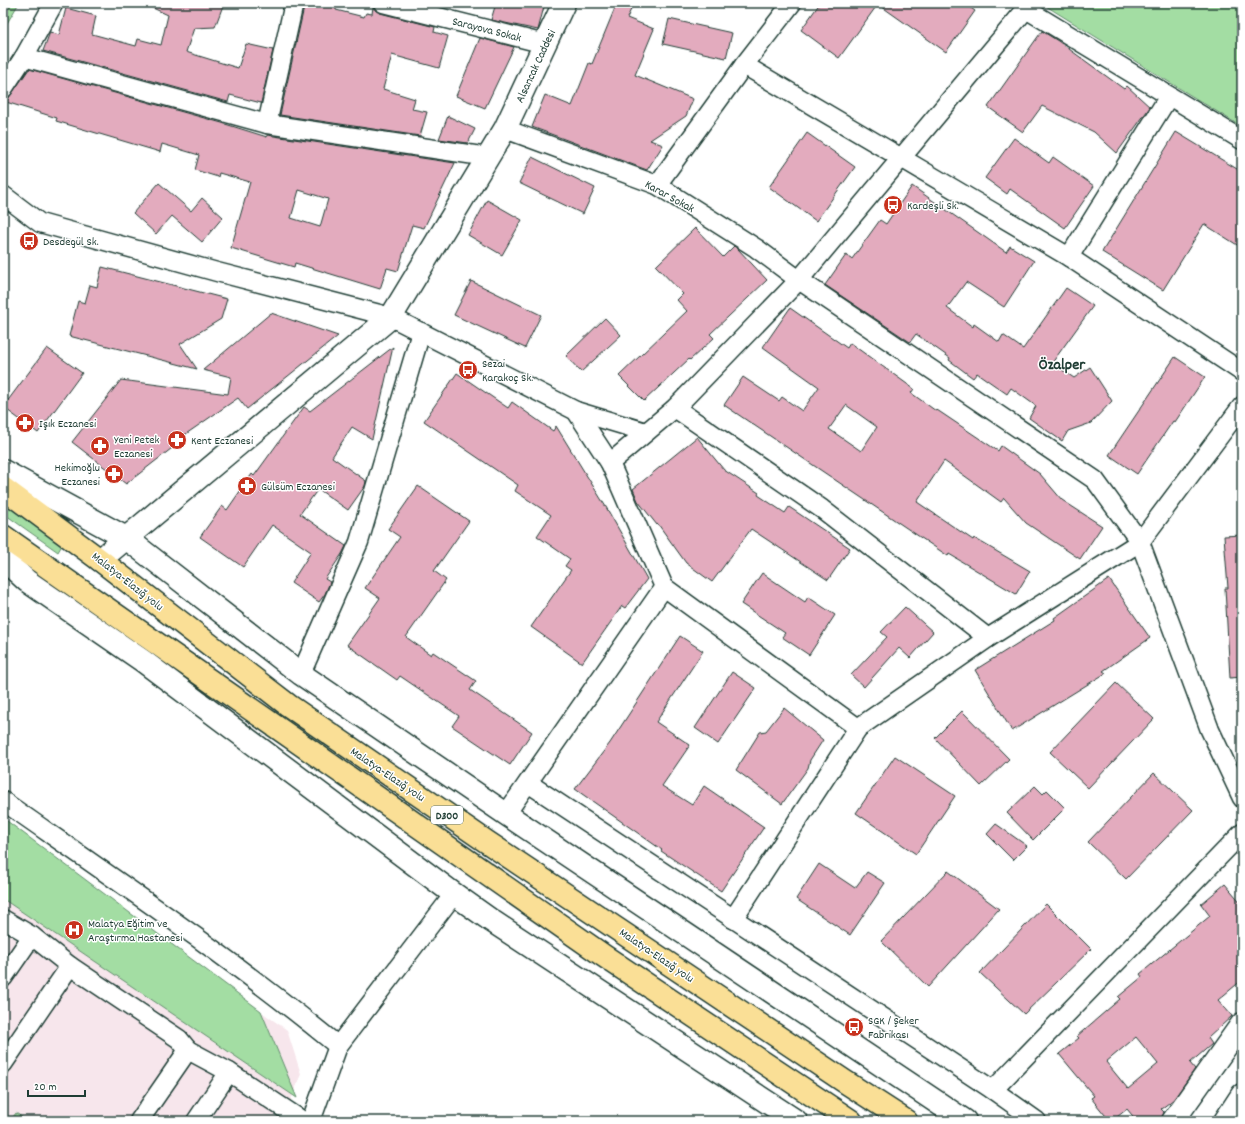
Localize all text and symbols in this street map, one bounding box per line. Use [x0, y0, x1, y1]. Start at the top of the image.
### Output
street label: Sarayova Sokak [450, 14, 523, 47]
street label: Alsancak Caddesi [512, 27, 561, 106]
street label: Karar Sokak [641, 177, 697, 218]
bus stop icon: Kardeşli Sk. [882, 194, 904, 216]
place label: Kardeşli Sk. [907, 198, 959, 215]
bus stop icon: Desdegül Sk. [18, 230, 40, 252]
place label: Desdegül Sk. [43, 234, 99, 251]
district label: Özalper [1039, 354, 1086, 377]
place label: Sezai Karakoç Sk. [482, 356, 533, 387]
bus stop icon: Sezai Karakoç Sk. [457, 359, 479, 381]
pharmacy icon: Işık Eczanesi [14, 412, 36, 434]
place label: Işık Eczanesi [39, 416, 96, 433]
pharmacy icon: Kent Eczanesi [166, 429, 188, 451]
place label: Yeni Petek Eczanesi [114, 432, 160, 463]
place label: Kent Eczanesi [191, 433, 253, 450]
pharmacy icon: Yeni Petek Eczanesi [89, 435, 111, 457]
place label: Hekimoğlu Eczanesi [55, 460, 100, 491]
pharmacy icon: Hekimoğlu Eczanesi [103, 463, 125, 485]
pharmacy icon: Gülsüm Eczanesi [236, 475, 258, 497]
place label: Gülsüm Eczanesi [261, 479, 335, 496]
street label: Malatya-Elazığ yolu [88, 549, 167, 616]
street label: Malatya-Elazığ yolu [346, 744, 428, 807]
road number: D300 [431, 806, 463, 824]
place label: Malatya Eğitim ve Araştırma Hastanesi [88, 916, 182, 947]
hospital icon: Malatya Eğitim ve Araştırma Hastanesi [63, 919, 85, 941]
street label: Malatya-Elazığ yolu [615, 925, 697, 988]
place label: SGK / Şeker Fabrikası [868, 1013, 919, 1044]
bus stop icon: SGK / Şeker Fabrikası [843, 1016, 865, 1038]
scale bar [28, 1072, 85, 1098]
text: 20 m [34, 1079, 57, 1096]

